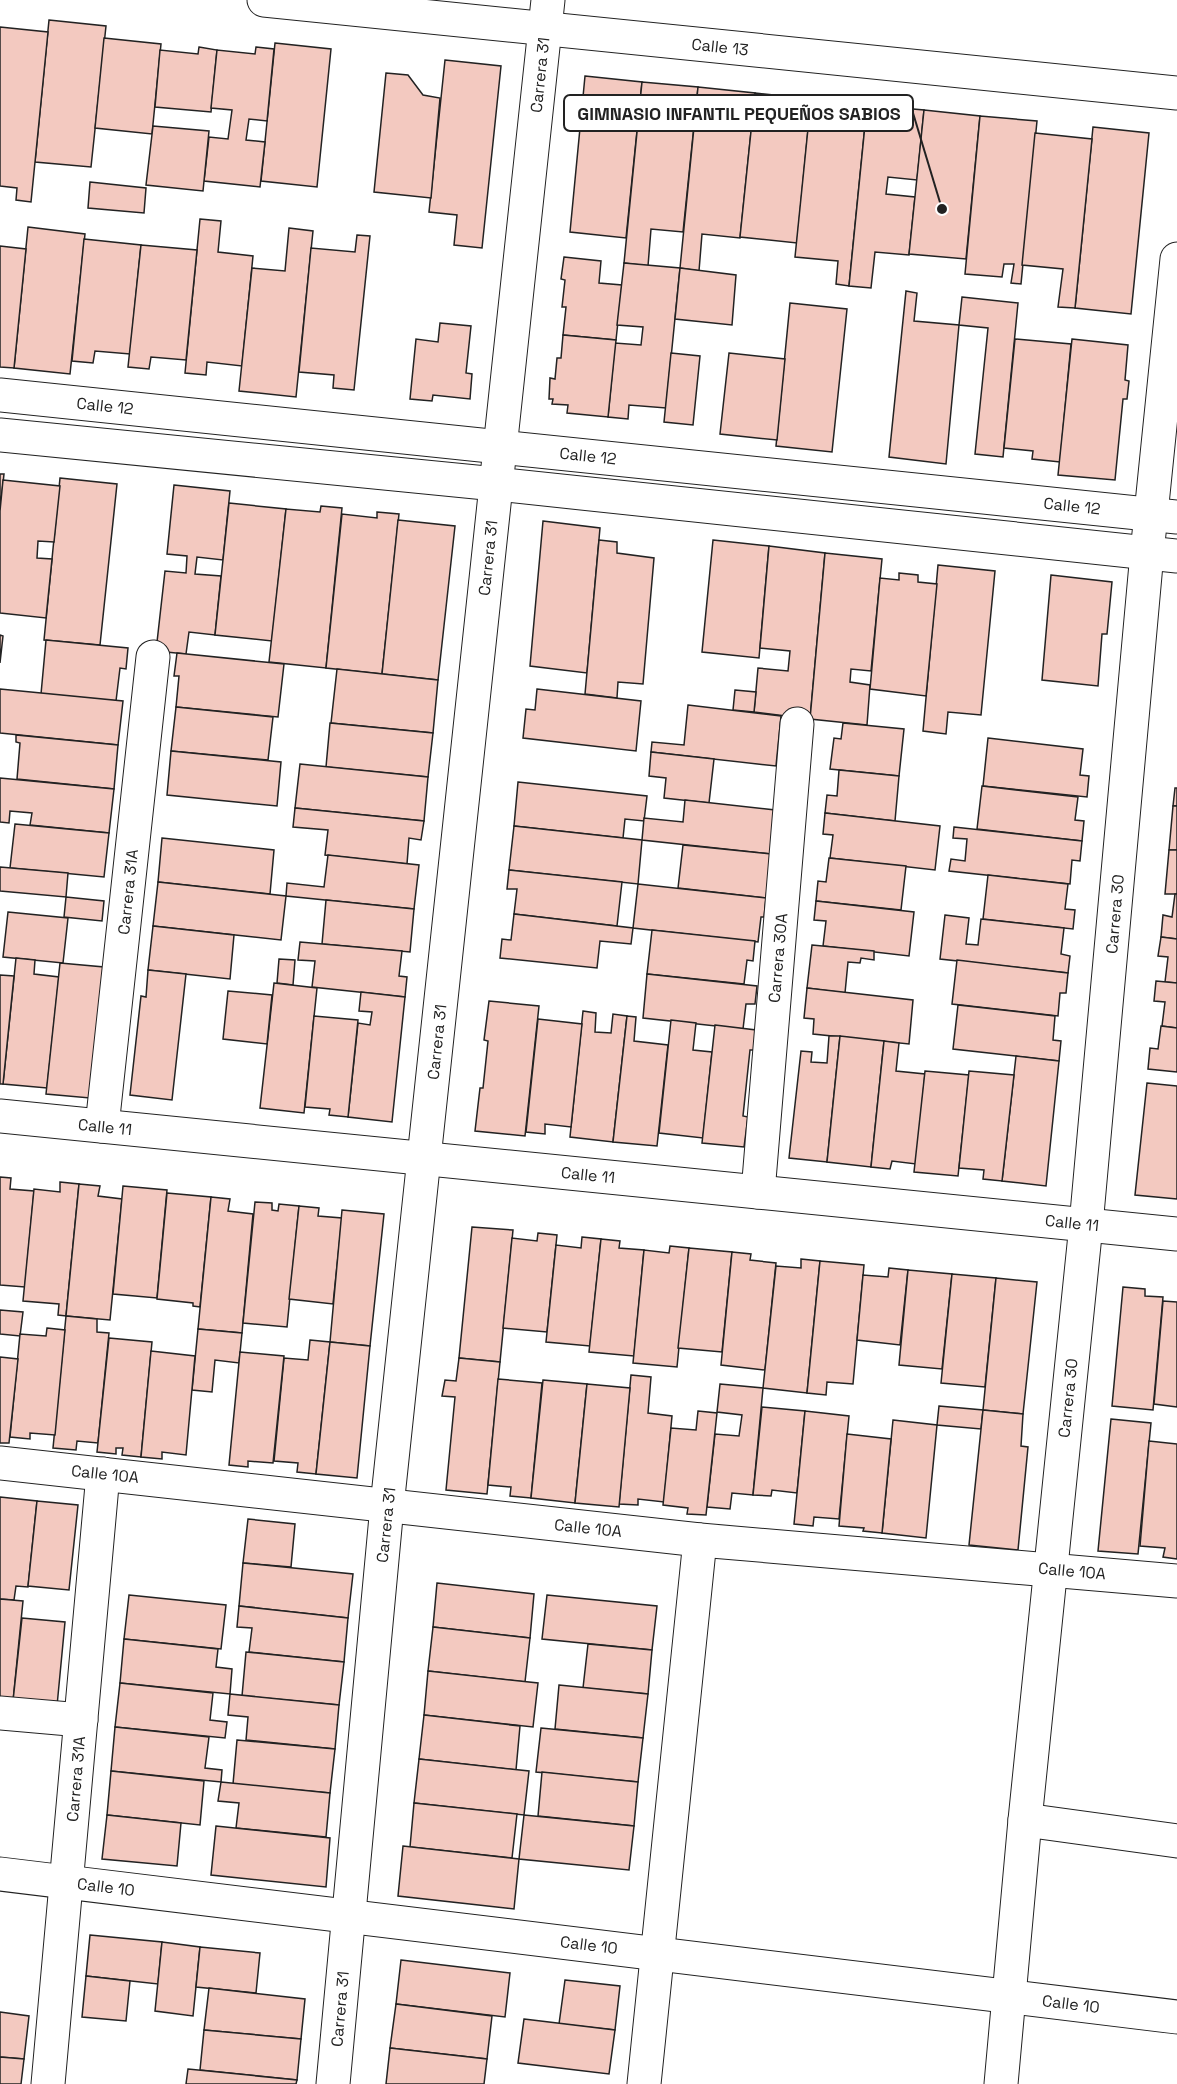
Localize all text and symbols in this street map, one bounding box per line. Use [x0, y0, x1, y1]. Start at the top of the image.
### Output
street label: Calle 13 [690, 34, 750, 60]
street label: Carrera 31 [526, 36, 554, 114]
callout: GIMNASIO INFANTIL PEQUEÑOS SABIOS [564, 95, 913, 131]
text: GIMNASIO INFANTIL PEQUEÑOS SABIOS [577, 102, 901, 125]
street label: Calle 12 [75, 393, 135, 419]
street label: Calle 12 [558, 443, 618, 469]
street label: Calle 12 [1042, 493, 1102, 519]
street label: Carrera 31 [474, 519, 502, 597]
street label: Carrera 31A [113, 848, 143, 936]
street label: Carrera 30 [1101, 873, 1129, 955]
street label: Carrera 30A [764, 912, 792, 1004]
street label: Carrera 31 [423, 1003, 451, 1081]
street label: Calle 11 [77, 1114, 133, 1140]
street label: Calle 11 [560, 1162, 616, 1188]
street label: Calle 11 [1044, 1210, 1100, 1236]
street label: Carrera 30 [1053, 1357, 1083, 1439]
street label: Calle 10A [70, 1460, 140, 1488]
street label: Carrera 31 [372, 1486, 400, 1564]
street label: Calle 10A [553, 1514, 623, 1542]
street label: Calle 10A [1037, 1558, 1107, 1584]
street label: Carrera 31A [62, 1735, 90, 1823]
street label: Calle 10 [76, 1873, 136, 1901]
street label: Calle 10 [559, 1931, 619, 1959]
street label: Carrera 31 [326, 1970, 354, 2048]
street label: Calle 10 [1041, 1990, 1101, 2018]

